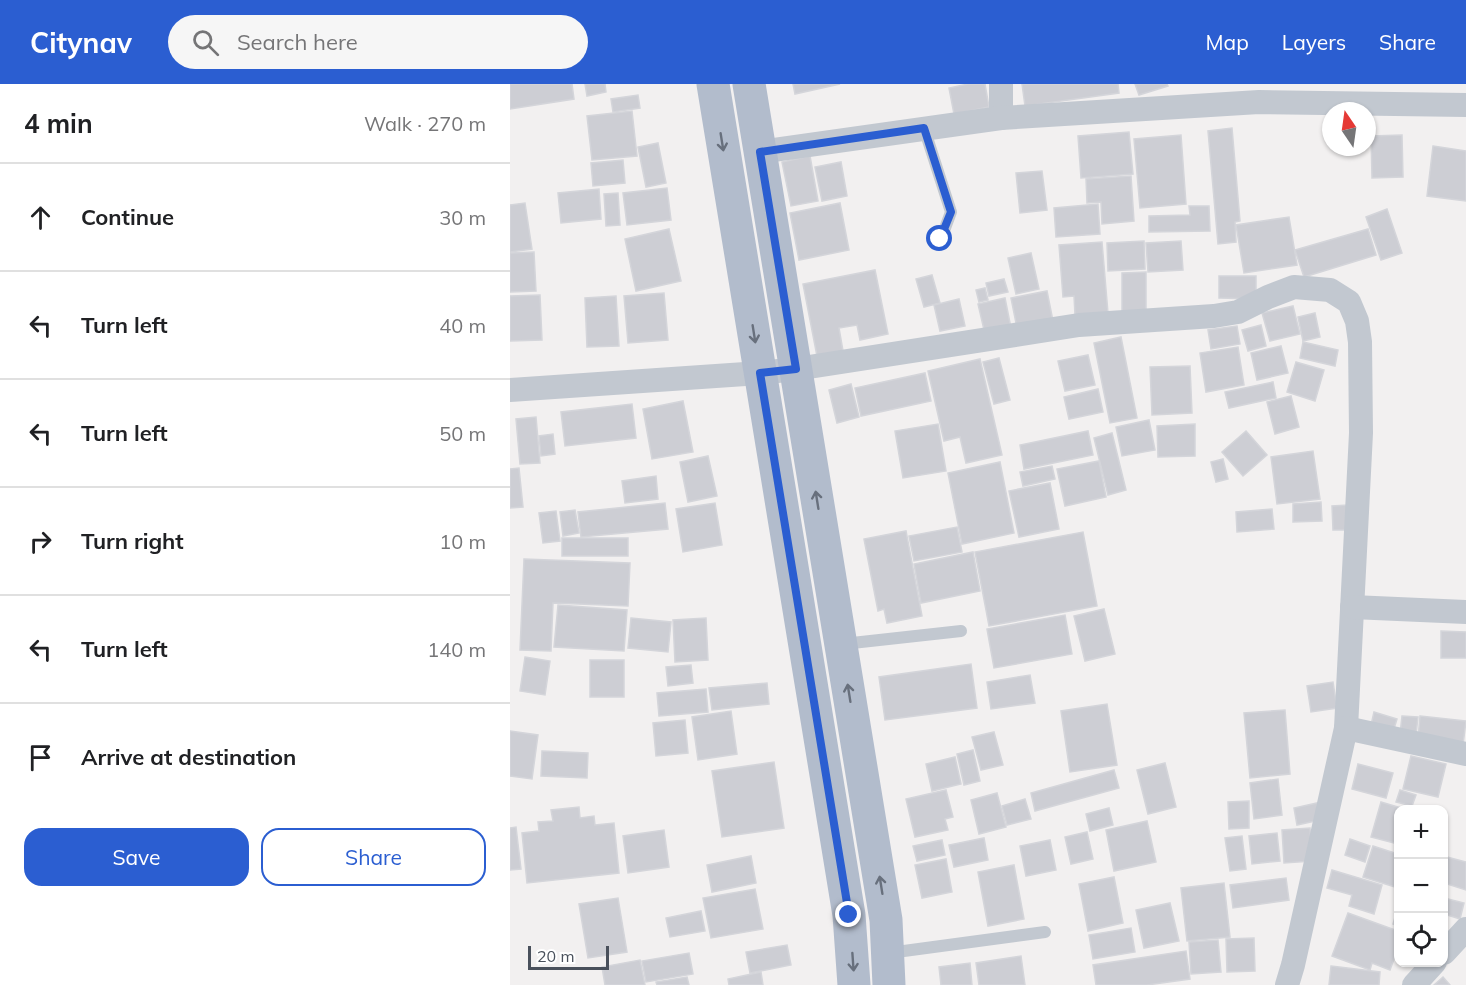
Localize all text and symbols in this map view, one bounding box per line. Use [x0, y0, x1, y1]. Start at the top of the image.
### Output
search box [168, 15, 588, 69]
text: Citynav [30, 25, 132, 60]
icon: search [189, 26, 222, 59]
text: Search here [237, 28, 358, 56]
text: Map [1206, 29, 1249, 55]
text: Layers [1282, 29, 1346, 55]
text: Share [1379, 29, 1436, 55]
north arrow [1322, 102, 1376, 156]
text: 4 min [24, 107, 93, 140]
text: Walk · 270 m [364, 111, 486, 136]
one-way arrow [717, 131, 728, 151]
icon: ahead [24, 201, 57, 234]
text: Continue [81, 203, 174, 231]
text: 30 m [439, 205, 486, 230]
route start [926, 225, 952, 251]
icon: left [24, 309, 57, 342]
text: Turn left [81, 311, 168, 339]
text: 40 m [439, 313, 486, 338]
one-way arrow [748, 324, 759, 344]
icon: left [24, 417, 57, 450]
text: Turn left [81, 419, 168, 447]
text: 50 m [439, 421, 486, 446]
one-way arrow [812, 491, 823, 511]
icon: right [24, 525, 57, 558]
text: Turn right [81, 527, 184, 555]
text: 10 m [439, 529, 486, 554]
icon: left [24, 633, 57, 666]
text: Turn left [81, 635, 168, 663]
text: 140 m [427, 637, 486, 662]
one-way arrow [843, 683, 854, 703]
icon: arrive [24, 741, 57, 774]
text: Arrive at destination [81, 743, 296, 771]
map controls [1394, 805, 1448, 967]
button: + [1394, 805, 1448, 859]
button: Save [24, 828, 249, 886]
button: Share [261, 828, 486, 886]
button: − [1394, 859, 1448, 913]
one-way arrow [875, 876, 886, 895]
route end [835, 901, 861, 927]
button: locate [1394, 913, 1448, 967]
scale bar [528, 943, 609, 970]
text: 20 m [537, 946, 574, 966]
one-way arrow [847, 952, 858, 972]

